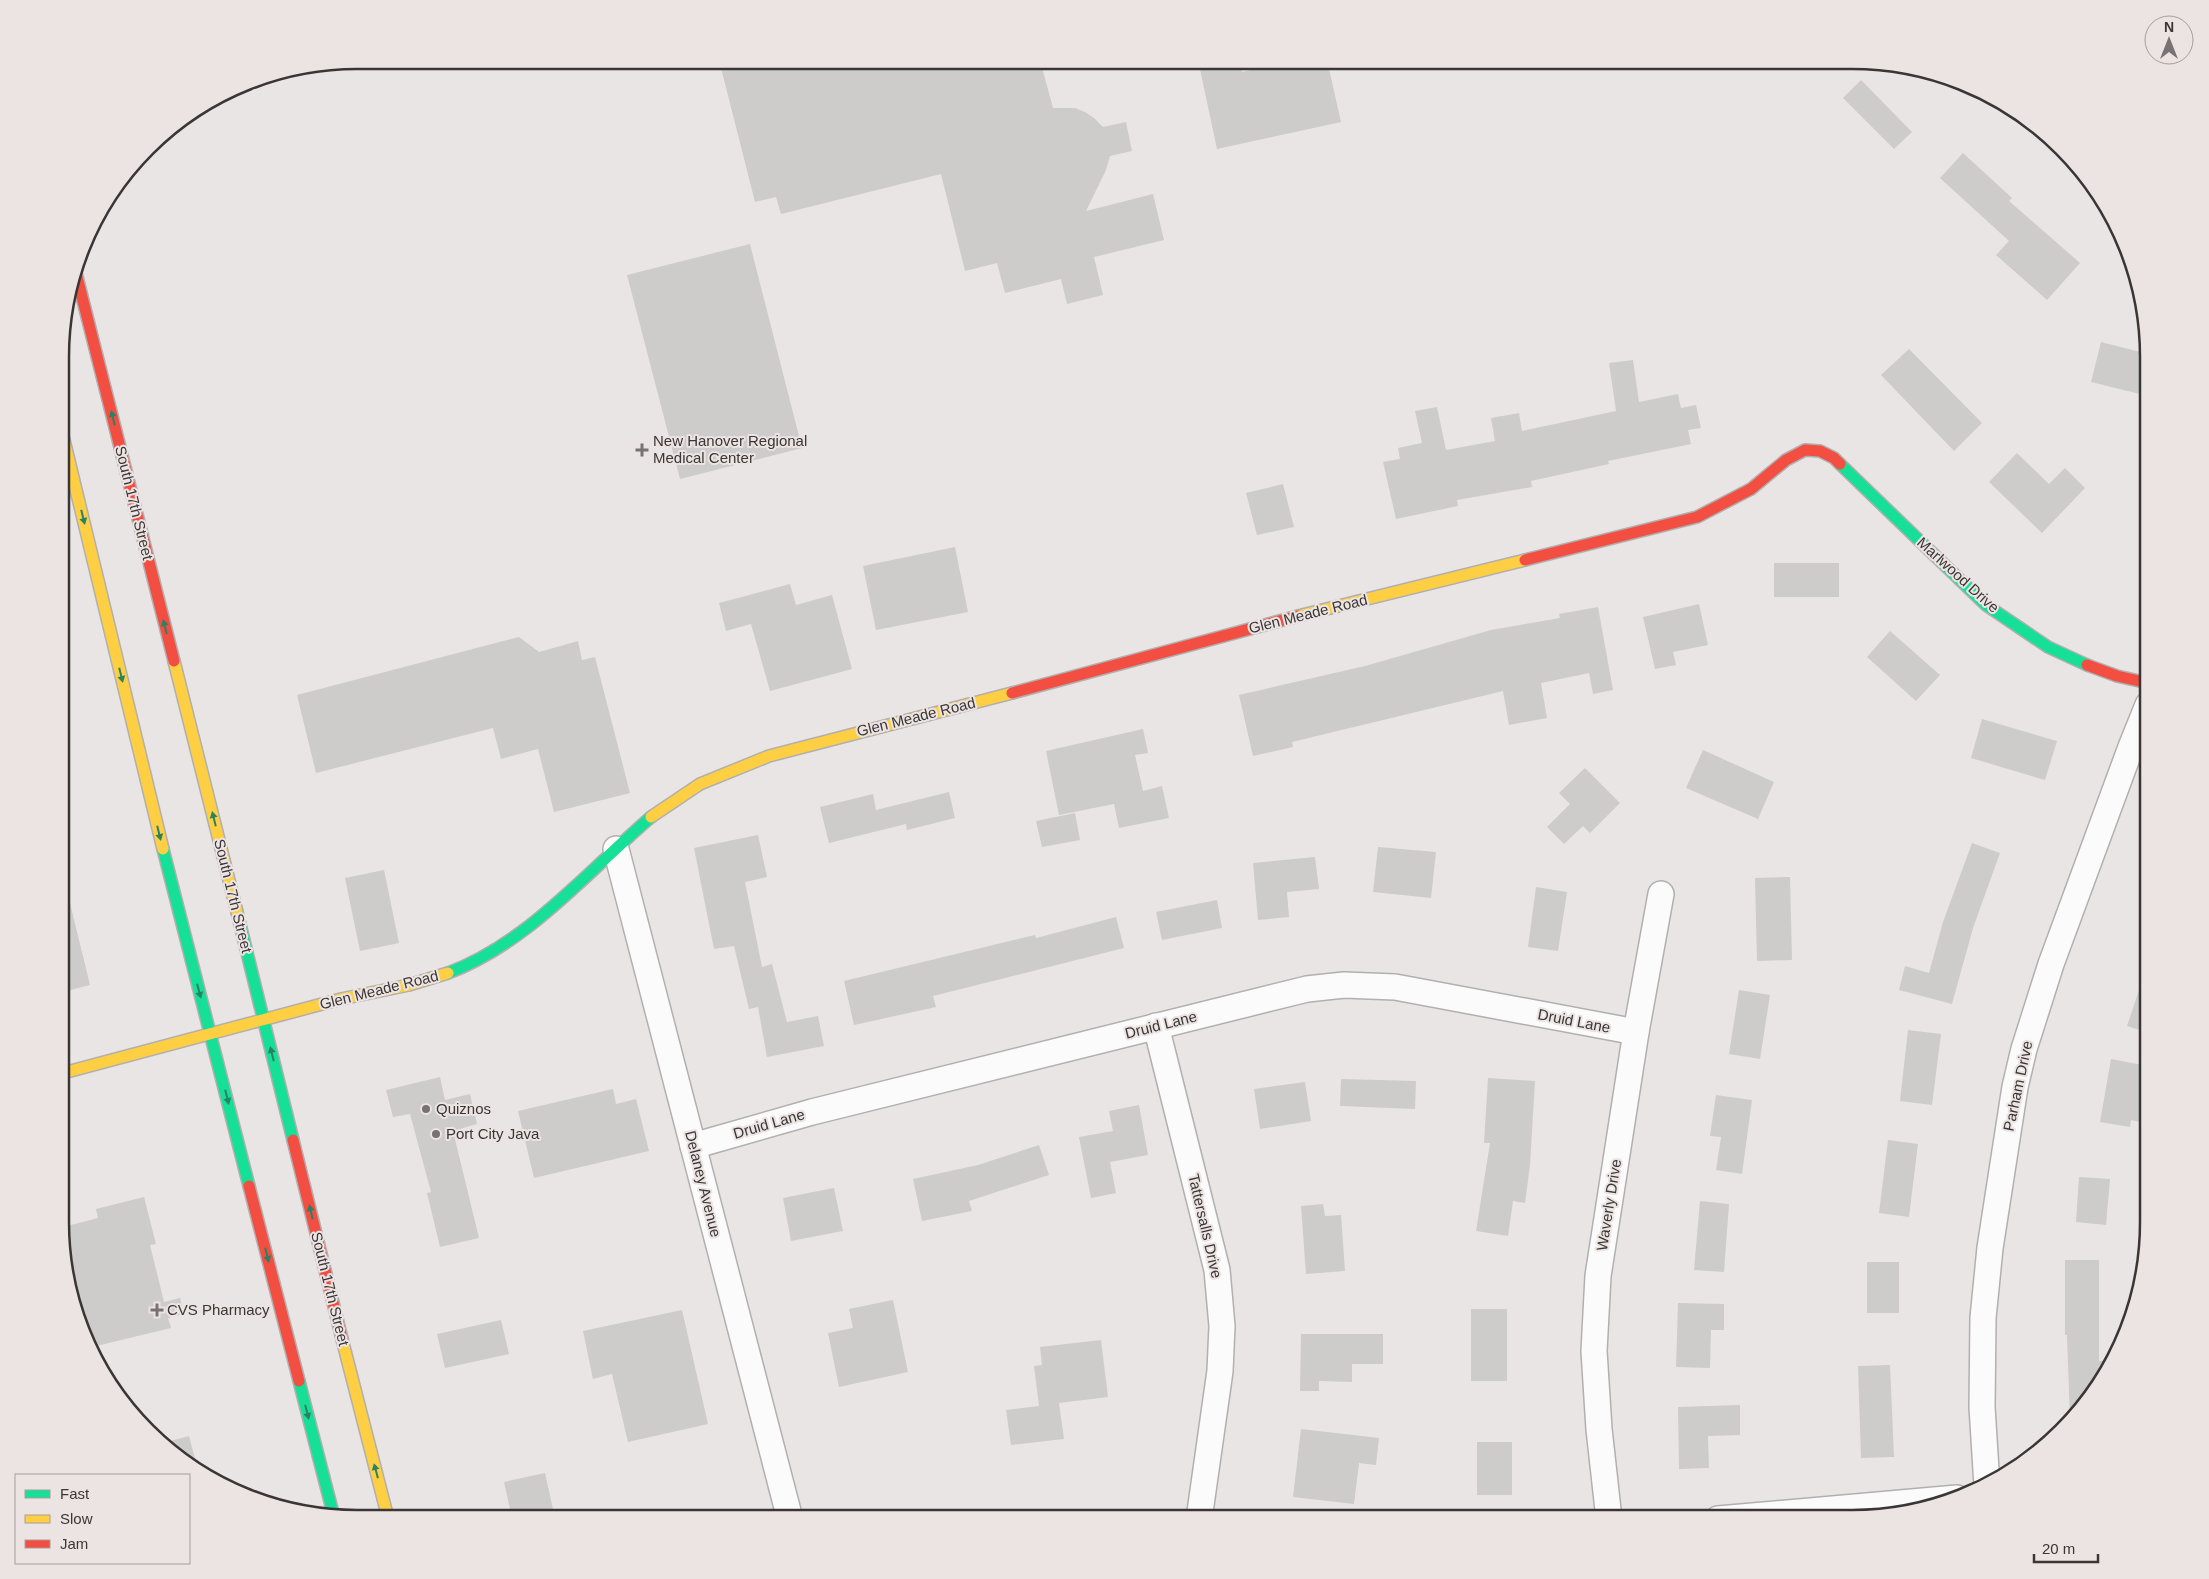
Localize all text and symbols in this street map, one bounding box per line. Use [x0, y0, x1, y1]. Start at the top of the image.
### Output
north arrow [2144, 15, 2194, 65]
text: N [2164, 19, 2174, 35]
one-way arrow [109, 411, 117, 426]
place label: New Hanover Regional Medical Center [653, 432, 807, 466]
marker: New Hanover Regional Medical Center [635, 443, 649, 457]
street label: South 17th Street [112, 444, 157, 562]
one-way arrow [79, 510, 87, 525]
street label: Marlwood Drive [1914, 533, 2003, 616]
street label: Glen Meade Road [1247, 591, 1369, 636]
one-way arrow [161, 619, 169, 634]
one-way arrow [117, 668, 125, 683]
street label: Glen Meade Road [855, 694, 977, 739]
one-way arrow [210, 811, 218, 826]
one-way arrow [156, 826, 164, 841]
street label: South 17th Street [211, 837, 256, 955]
street label: Glen Meade Road [318, 967, 440, 1012]
one-way arrow [195, 983, 203, 998]
street label: Druid Lane [1536, 1005, 1612, 1036]
street label: Druid Lane [1123, 1007, 1199, 1042]
street label: Parham Drive [2000, 1039, 2035, 1133]
one-way arrow [268, 1046, 276, 1061]
one-way arrow [223, 1090, 231, 1105]
place label: Quiznos [436, 1100, 491, 1117]
marker: Quiznos [420, 1103, 432, 1115]
street label: Druid Lane [731, 1105, 806, 1142]
place label: Port City Java [446, 1125, 540, 1142]
marker: Port City Java [430, 1128, 442, 1140]
street label: Delaney Avenue [682, 1129, 725, 1239]
street label: Waverly Drive [1593, 1158, 1624, 1252]
street label: Tattersalls Drive [1185, 1172, 1226, 1280]
one-way arrow [307, 1204, 315, 1219]
street label: South 17th Street [308, 1230, 353, 1348]
one-way arrow [263, 1247, 271, 1262]
place label: CVS Pharmacy [167, 1301, 270, 1318]
marker: CVS Pharmacy [151, 1304, 163, 1316]
one-way arrow [303, 1405, 311, 1420]
one-way arrow [372, 1464, 380, 1479]
legend [15, 1474, 190, 1564]
text: Fast [60, 1485, 90, 1502]
text: Slow [60, 1510, 93, 1527]
scale bar [2034, 1532, 2098, 1564]
text: Jam [60, 1535, 88, 1552]
text: 20 m [2042, 1540, 2075, 1557]

